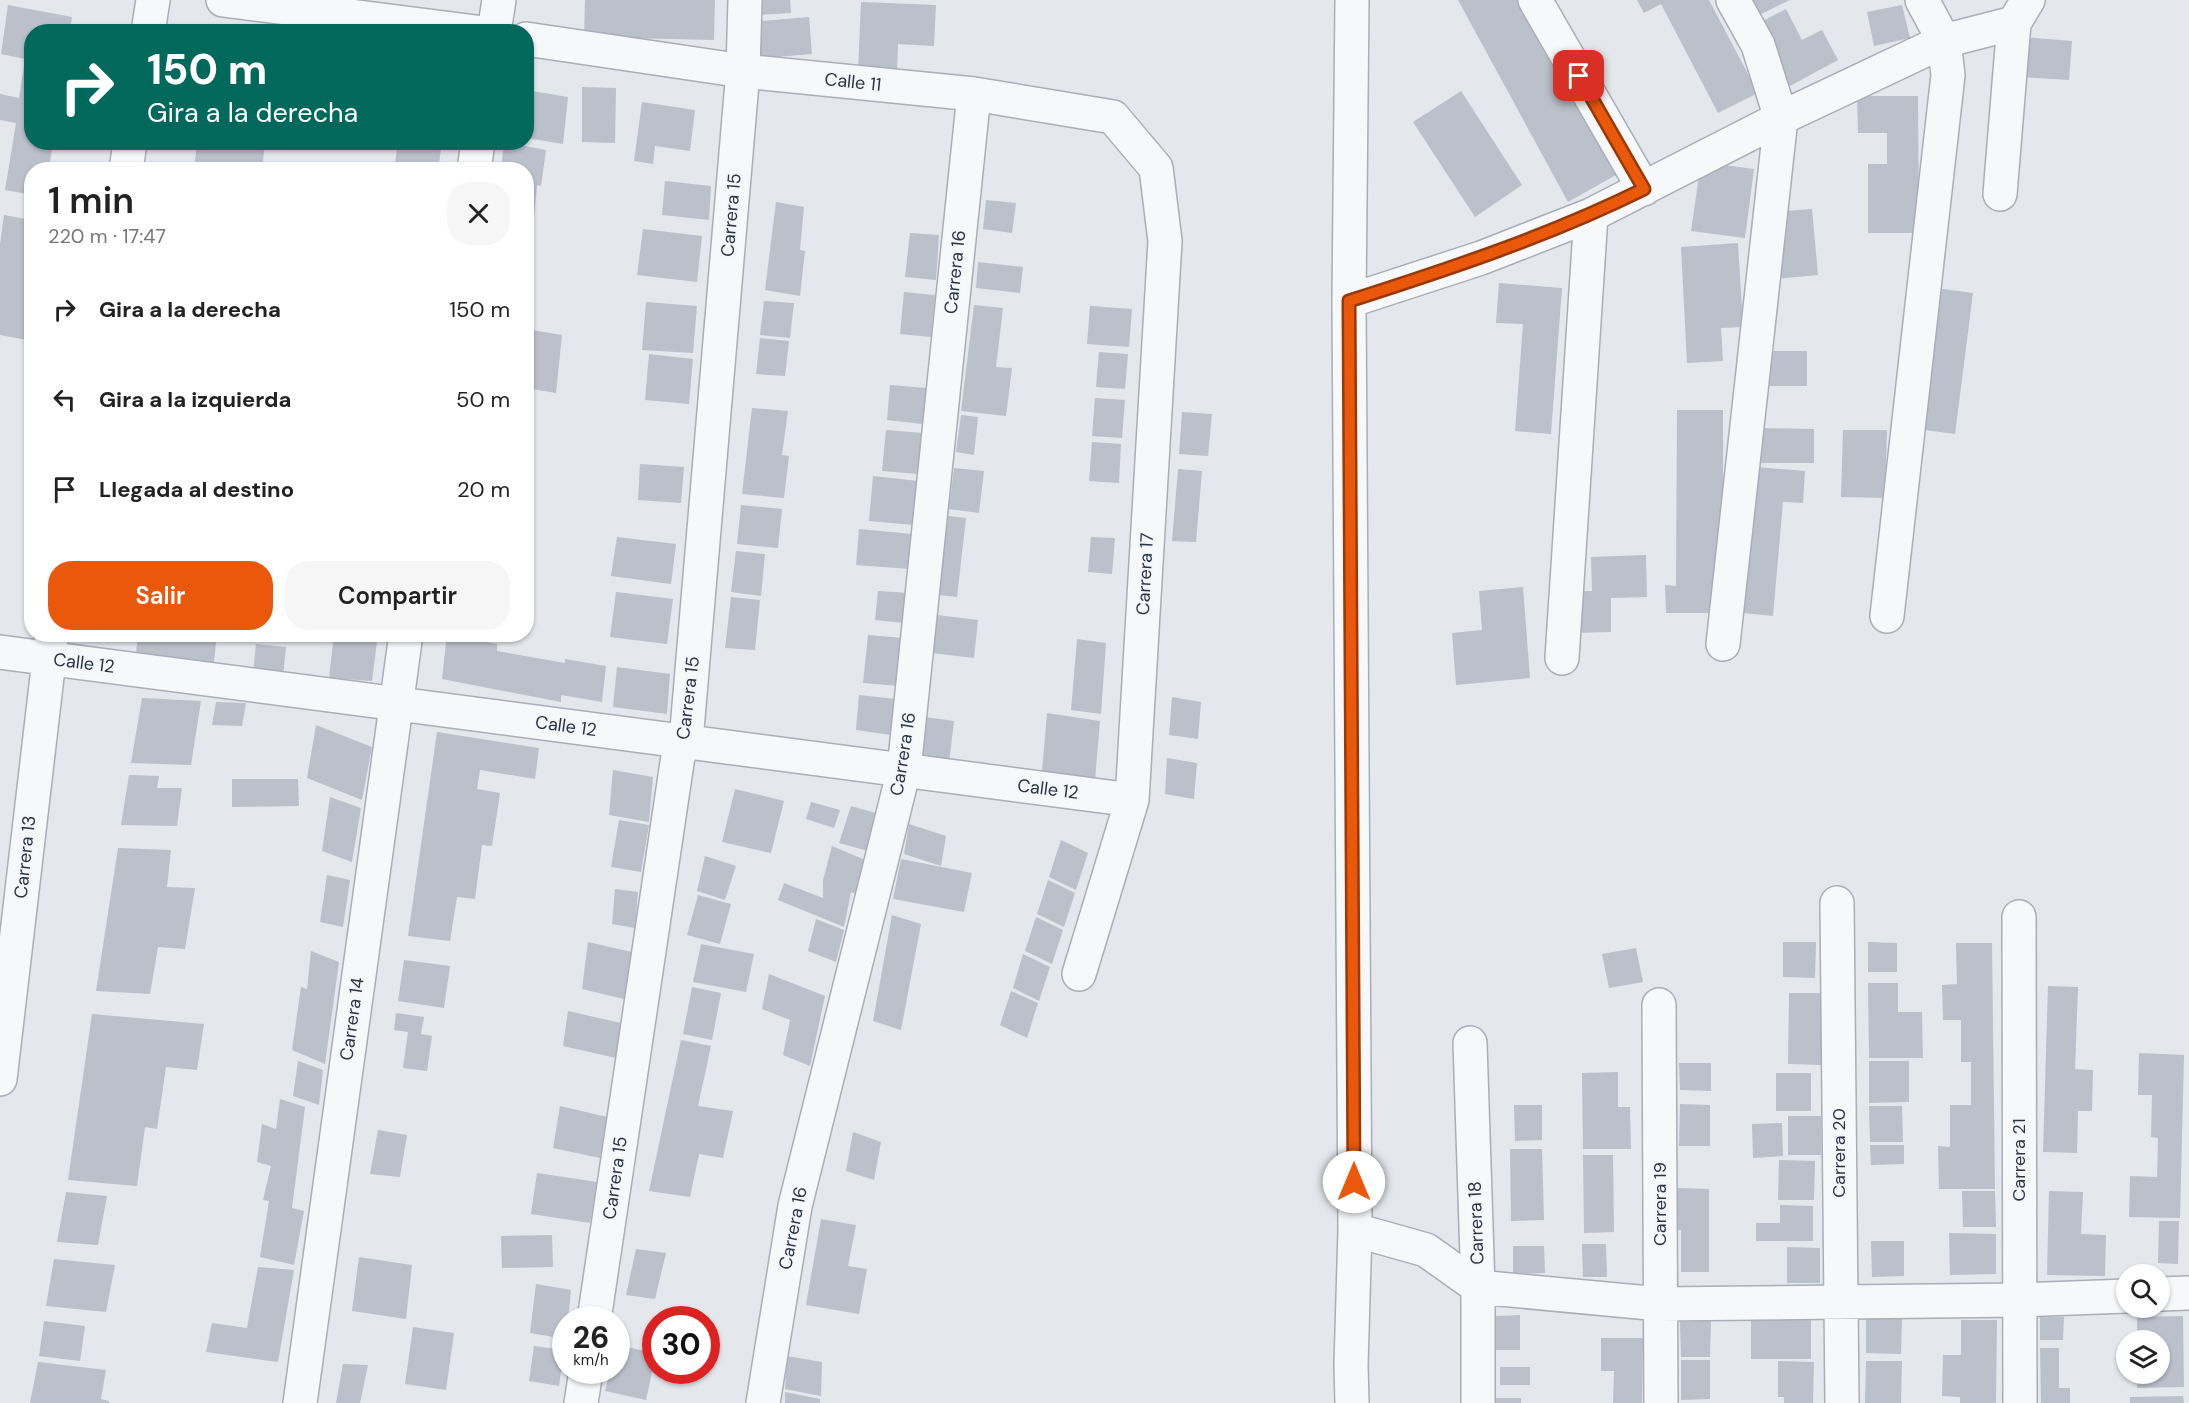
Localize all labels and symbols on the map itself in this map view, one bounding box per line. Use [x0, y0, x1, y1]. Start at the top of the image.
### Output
pin [1553, 50, 1604, 101]
street label: Calle 11 [823, 67, 883, 97]
street label: Carrera 15 [715, 172, 747, 258]
street label: Carrera 16 [939, 229, 971, 315]
street label: Carrera 17 [1131, 532, 1159, 616]
street label: Calle 12 [52, 647, 116, 679]
street label: Carrera 15 [671, 655, 705, 741]
street label: Calle 12 [534, 710, 598, 742]
street label: Carrera 16 [885, 711, 921, 797]
street label: Calle 12 [1016, 773, 1080, 805]
street label: Carrera 13 [9, 814, 41, 900]
street label: Carrera 14 [334, 976, 370, 1062]
street label: Carrera 20 [1827, 1108, 1851, 1198]
street label: Carrera 21 [2007, 1118, 2031, 1202]
street label: Carrera 15 [597, 1135, 633, 1221]
position arrow [1322, 1150, 1386, 1214]
street label: Carrera 19 [1648, 1162, 1672, 1246]
street label: Carrera 18 [1463, 1181, 1489, 1265]
street label: Carrera 16 [773, 1184, 813, 1272]
speed limit sign: 30 [642, 1306, 720, 1384]

